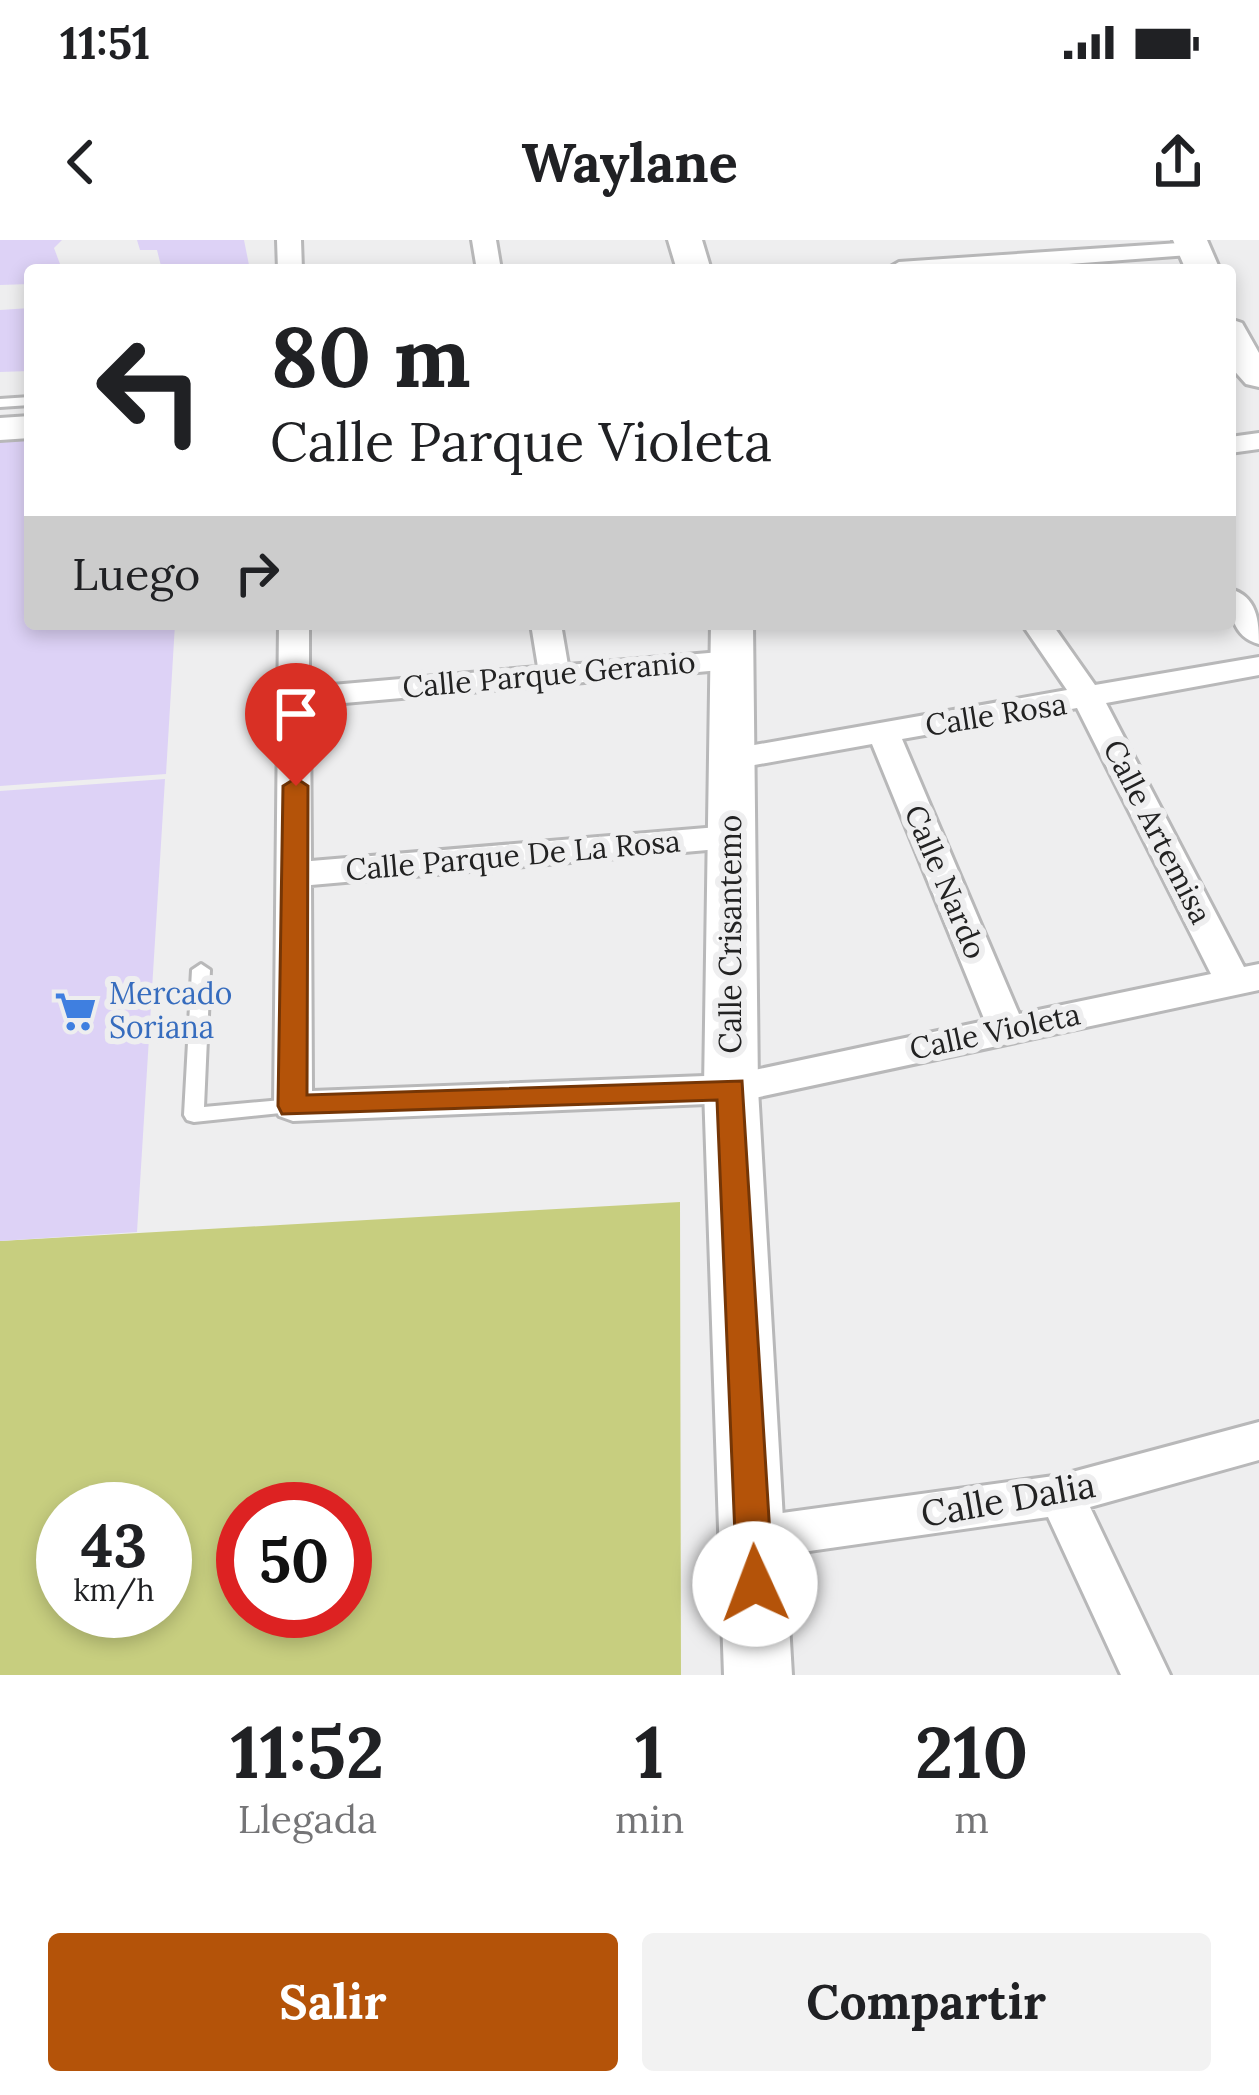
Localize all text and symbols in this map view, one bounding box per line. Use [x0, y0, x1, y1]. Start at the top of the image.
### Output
text: 11:51 [60, 14, 150, 71]
text: Waylane [521, 128, 738, 197]
icon: back [48, 129, 114, 195]
icon: share [1145, 129, 1211, 195]
text: 80 m [270, 302, 471, 410]
icon: left [72, 312, 228, 468]
text: Calle Parque Violeta [270, 407, 772, 476]
icon: right [224, 540, 290, 606]
text: Luego [72, 545, 200, 602]
street label: Calle Parque Geranio [401, 642, 697, 706]
pin [245, 663, 347, 786]
icon: arrive [263, 681, 329, 747]
street label: Calle Rosa [923, 684, 1069, 744]
street label: Calle Artemisa [1095, 733, 1221, 930]
street label: Calle Nardo [897, 799, 995, 964]
street label: Calle Crisantemo [711, 815, 749, 1053]
street label: Calle Parque De La Rosa [344, 821, 682, 889]
place label: Mercado Soriana [109, 974, 232, 1046]
supermarket icon: Mercado Soriana [52, 988, 98, 1034]
street label: Calle Violeta [906, 994, 1084, 1068]
street label: Calle Dalia [917, 1461, 1099, 1537]
speed limit sign: 50 [216, 1482, 372, 1638]
text: 43 [81, 1507, 147, 1583]
position arrow [692, 1521, 818, 1647]
text: km/h [73, 1571, 155, 1609]
text: 11:52 [231, 1706, 384, 1798]
text: 1 [635, 1706, 664, 1798]
text: 210 [915, 1706, 1028, 1798]
text: Llegada [238, 1794, 377, 1844]
text: min [615, 1794, 684, 1844]
text: m [954, 1794, 989, 1844]
button: Salir [48, 1933, 618, 2071]
button: Compartir [642, 1933, 1211, 2071]

